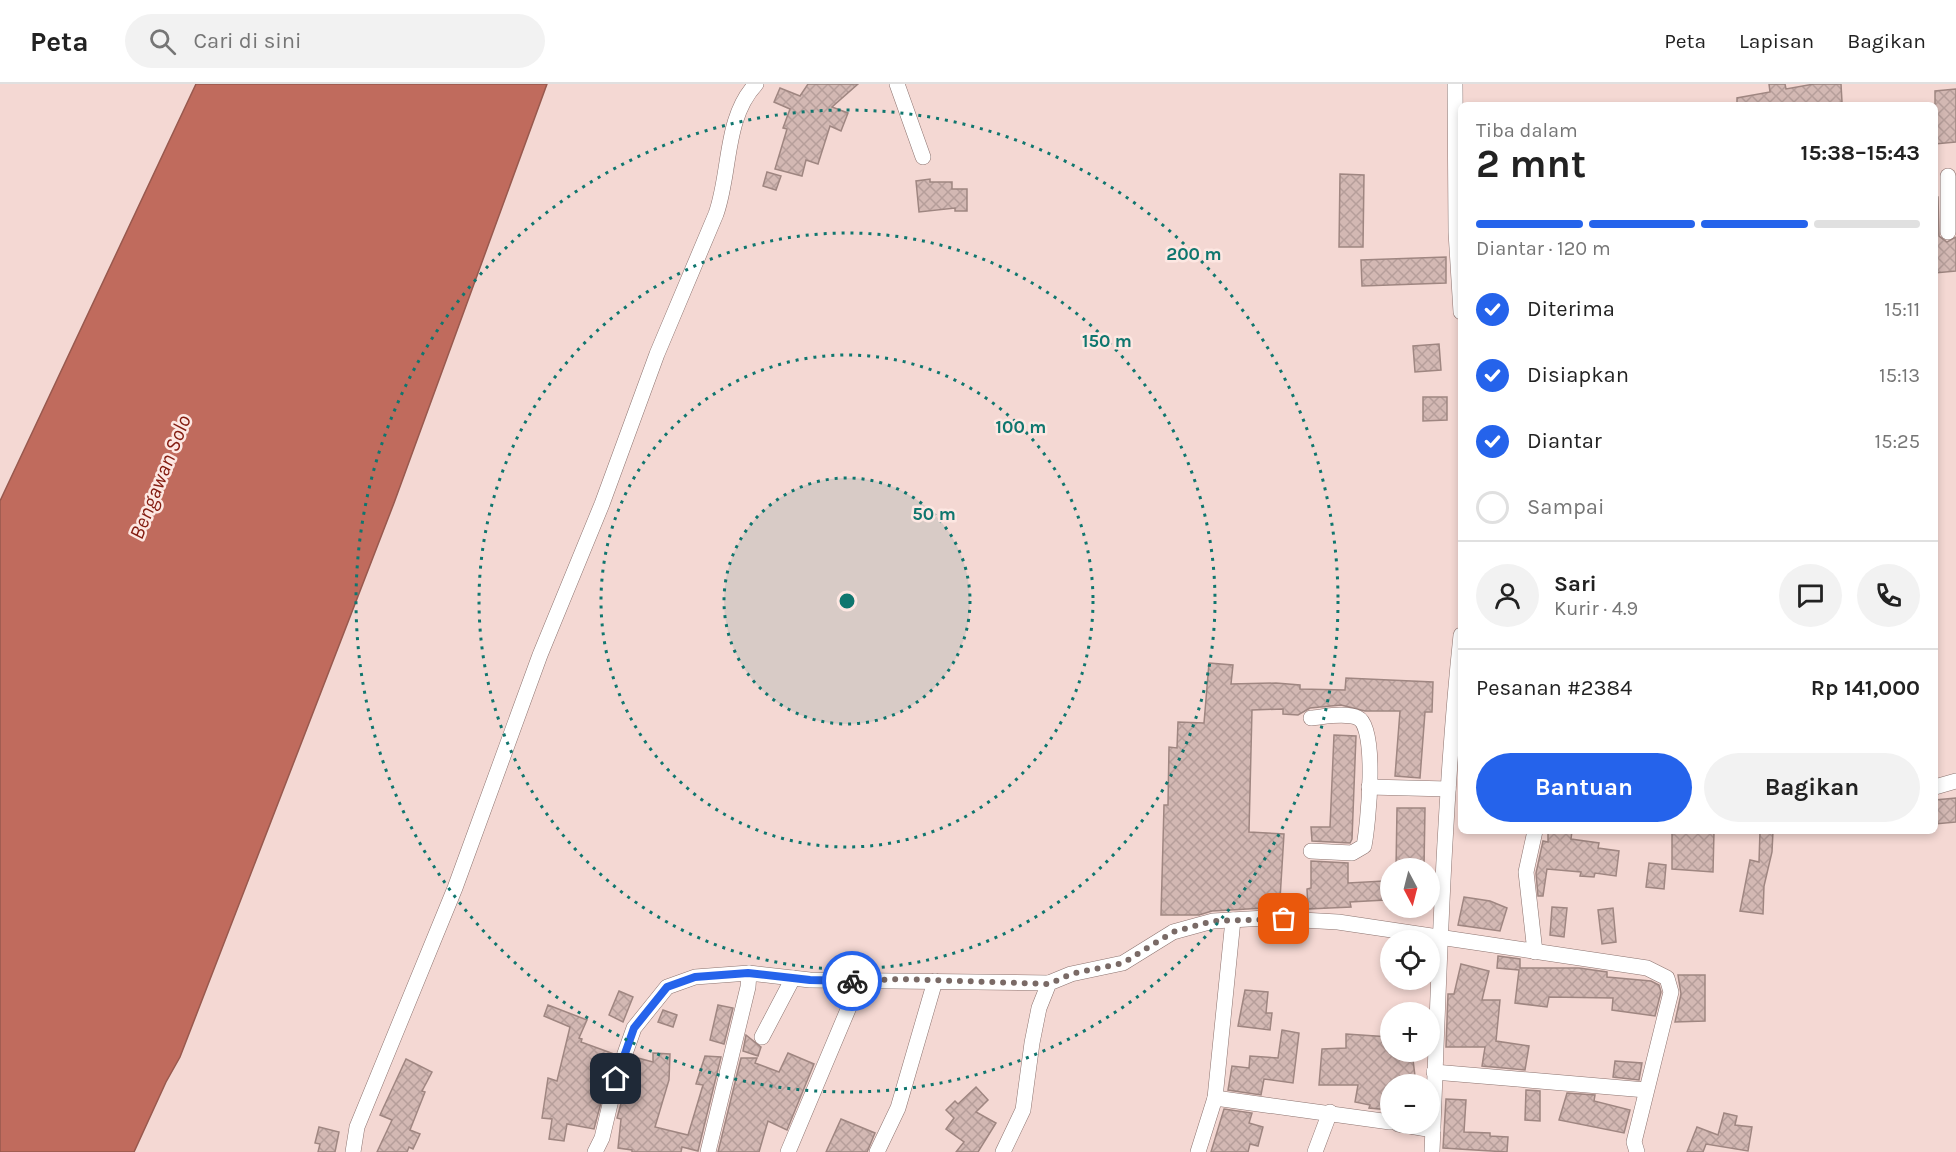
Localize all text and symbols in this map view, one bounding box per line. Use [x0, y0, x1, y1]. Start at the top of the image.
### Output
search box [125, 14, 545, 68]
text: Peta [30, 25, 89, 58]
icon: search [146, 25, 179, 58]
text: Cari di sini [194, 28, 302, 54]
text: Peta [1664, 29, 1706, 53]
text: Lapisan [1739, 29, 1814, 53]
text: Bagikan [1847, 29, 1926, 53]
text: Tiba dalam [1476, 119, 1578, 142]
text: 15:38–15:43 [1801, 140, 1920, 166]
text: 2 mnt [1476, 141, 1586, 187]
text: Diantar · 120 m [1476, 237, 1611, 260]
text: 200 m [1166, 243, 1222, 265]
icon: check [1476, 293, 1509, 326]
text: Diterima [1527, 296, 1615, 322]
text: 15:11 [1884, 298, 1920, 321]
text: 150 m [1082, 330, 1132, 352]
icon: check [1476, 359, 1509, 392]
text: Disiapkan [1527, 362, 1629, 388]
text: 15:13 [1879, 364, 1920, 387]
water label: Bengawan Solo [124, 411, 196, 543]
text: 100 m [996, 416, 1046, 438]
icon: check [1476, 425, 1509, 458]
text: Diantar [1527, 428, 1602, 454]
text: 15:25 [1875, 430, 1920, 453]
text: Sampai [1527, 494, 1605, 520]
text: 50 m [912, 503, 956, 525]
button: person [1476, 564, 1539, 627]
button: chat [1779, 564, 1842, 627]
button: phone [1857, 564, 1920, 627]
text: Sari [1554, 571, 1597, 597]
centre of rings [837, 591, 857, 611]
text: Kurir · 4.9 [1554, 597, 1638, 620]
text: Pesanan #2384 [1476, 675, 1632, 701]
text: Rp 141,000 [1811, 675, 1920, 701]
button: Bantuan [1476, 753, 1692, 822]
button: Bagikan [1704, 753, 1920, 822]
north arrow [1380, 858, 1440, 918]
map controls [1380, 858, 1440, 1134]
pin [1258, 893, 1309, 944]
icon: bag [1267, 902, 1300, 935]
button: locate [1380, 930, 1440, 990]
courier [822, 951, 882, 1011]
icon: bike [836, 965, 869, 998]
button: + [1380, 1002, 1440, 1062]
pin [590, 1053, 641, 1104]
icon: home [599, 1062, 632, 1095]
button: − [1380, 1074, 1440, 1134]

